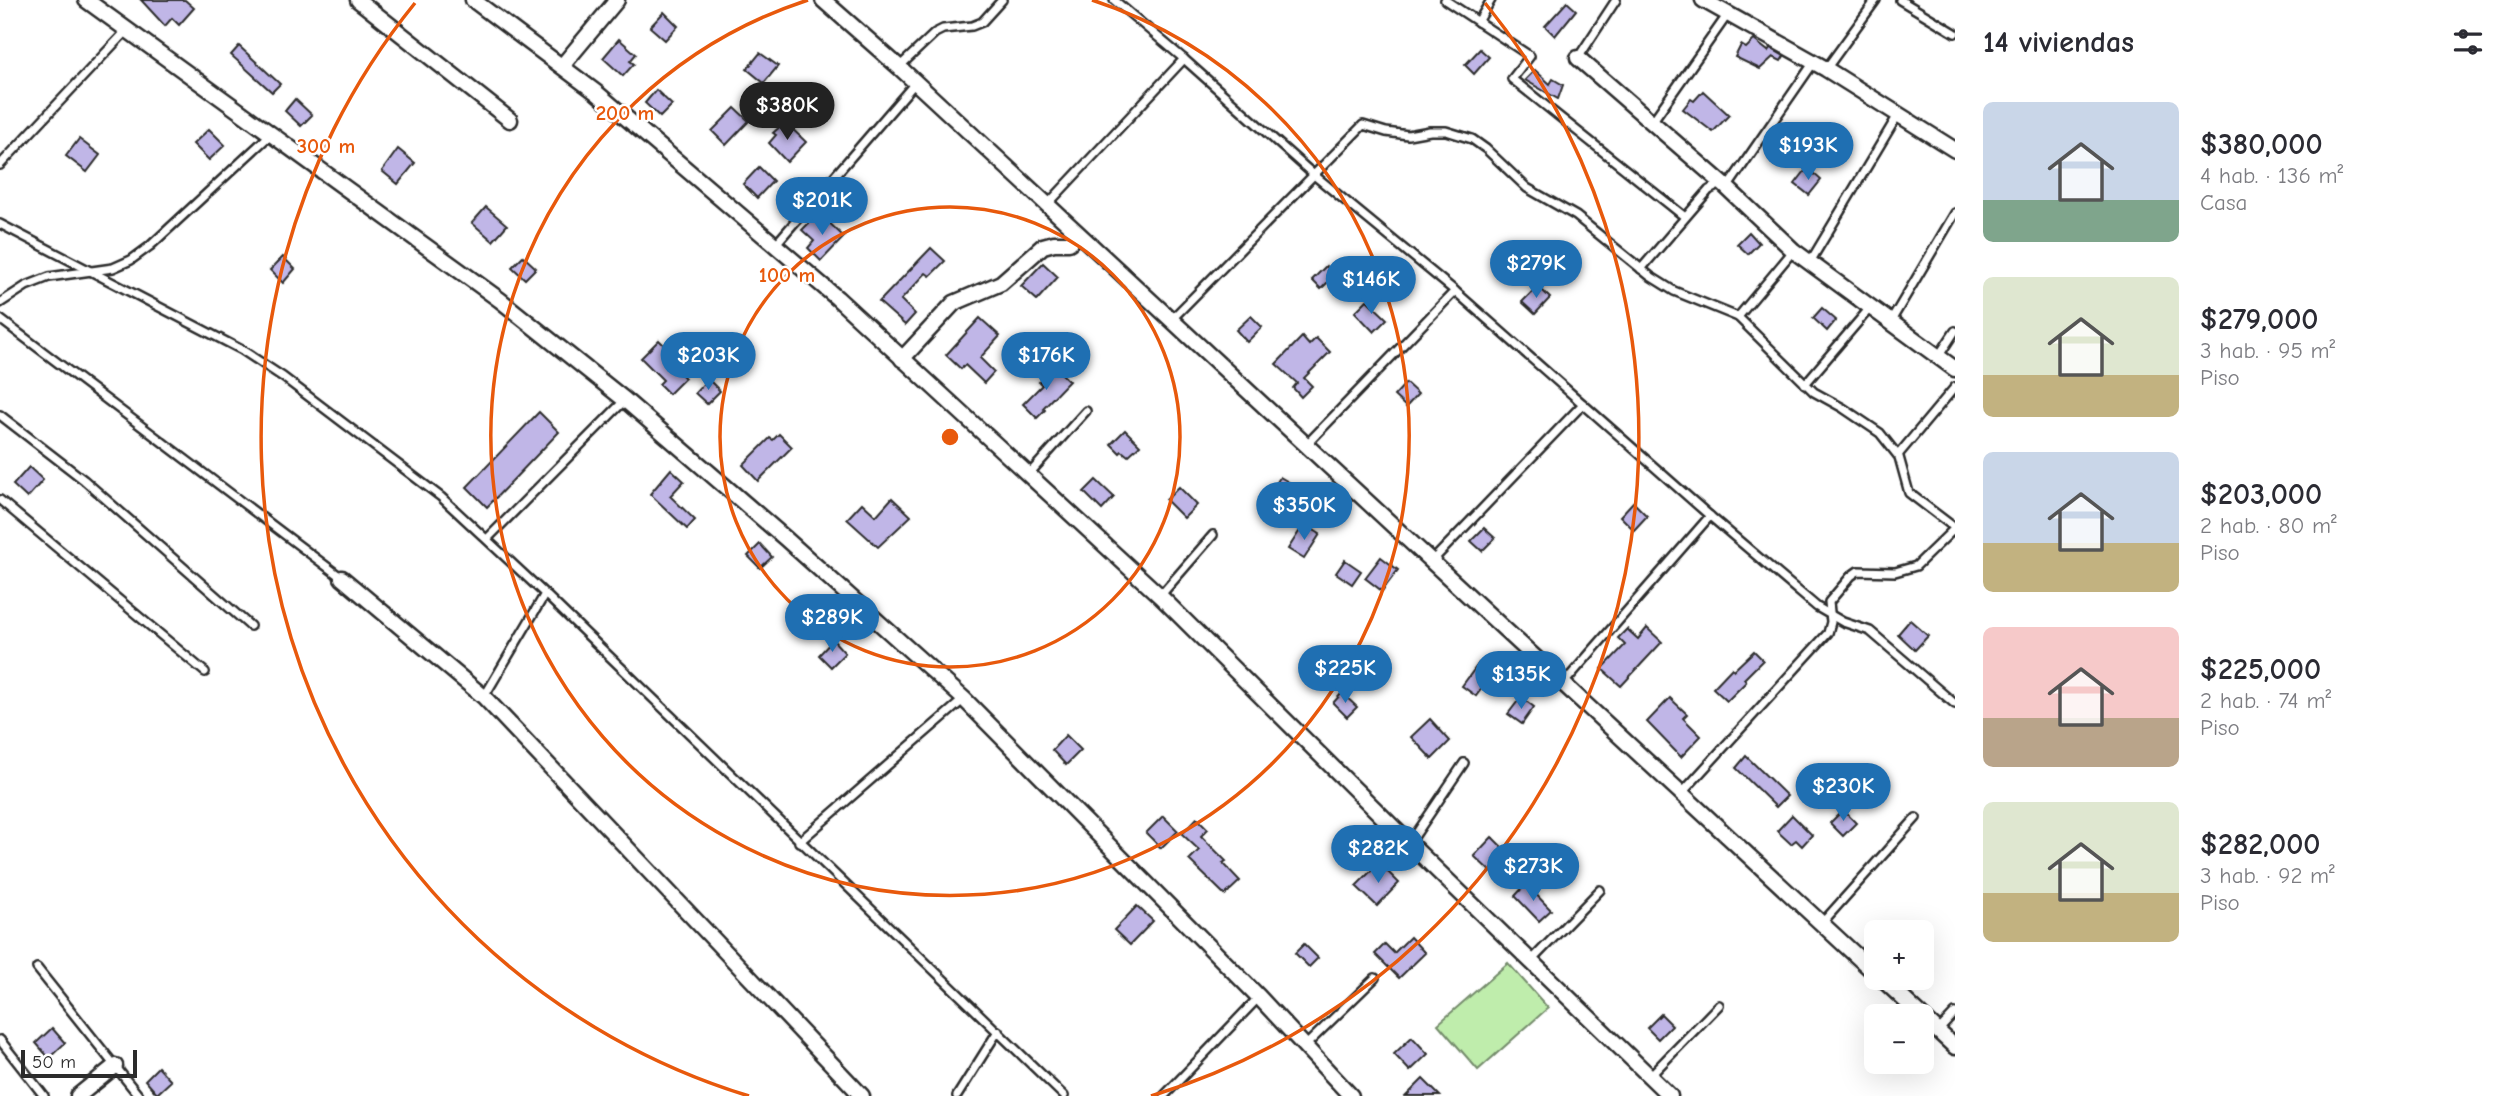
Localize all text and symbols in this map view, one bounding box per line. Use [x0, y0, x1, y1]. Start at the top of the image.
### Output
icon: filters [2449, 23, 2487, 61]
text: 14 viviendas [1983, 25, 2134, 60]
pin: $380K [738, 82, 836, 142]
text: $380K [755, 91, 819, 118]
text: 200 m [596, 101, 654, 125]
pin: $193K [1759, 122, 1857, 182]
text: $380,000 [2200, 127, 2323, 162]
icon: home [2039, 130, 2123, 214]
text: $193K [1778, 131, 1838, 158]
text: 300 m [297, 134, 355, 158]
text: 4 hab. · 136 m² [2200, 162, 2343, 189]
pin: $201K [773, 177, 871, 237]
text: $201K [792, 186, 852, 213]
text: Casa [2200, 189, 2247, 216]
pin: $279K [1487, 240, 1585, 300]
text: $279K [1506, 249, 1566, 276]
pin: $146K [1322, 256, 1420, 316]
text: 100 m [759, 263, 815, 287]
text: $146K [1342, 265, 1400, 292]
text: $279,000 [2200, 302, 2319, 337]
icon: home [2039, 305, 2123, 389]
pin: $203K [659, 332, 757, 392]
pin: $176K [997, 332, 1095, 392]
text: 3 hab. · 95 m² [2200, 337, 2335, 364]
text: $203K [677, 341, 739, 368]
text: $176K [1017, 341, 1075, 368]
text: Piso [2200, 364, 2240, 391]
centre of rings [938, 425, 962, 449]
text: $203,000 [2200, 477, 2322, 512]
icon: home [2039, 480, 2123, 564]
pin: $350K [1255, 482, 1353, 542]
text: $350K [1272, 491, 1336, 518]
text: 2 hab. · 80 m² [2200, 512, 2337, 539]
text: Piso [2200, 539, 2240, 566]
pin: $289K [783, 594, 881, 654]
text: $289K [801, 603, 863, 630]
pin: $225K [1296, 646, 1394, 705]
pin: $135K [1472, 652, 1570, 711]
text: $225,000 [2200, 652, 2321, 687]
text: $225K [1314, 654, 1376, 681]
icon: home [2039, 655, 2123, 739]
text: $135K [1491, 660, 1551, 687]
text: 2 hab. · 74 m² [2200, 687, 2331, 714]
text: Piso [2200, 714, 2240, 741]
pin: $230K [1794, 764, 1892, 823]
text: $230K [1812, 772, 1874, 799]
pin: $282K [1329, 826, 1427, 885]
text: $282,000 [2200, 827, 2321, 862]
icon: home [2039, 830, 2123, 914]
text: $282K [1347, 834, 1409, 861]
pin: $273K [1484, 844, 1582, 903]
text: $273K [1503, 852, 1563, 879]
text: 3 hab. · 92 m² [2200, 862, 2335, 889]
text: Piso [2200, 889, 2240, 916]
map controls [1864, 920, 1934, 1074]
button: + [1864, 920, 1934, 990]
button: − [1864, 1004, 1934, 1074]
scale bar [21, 1047, 136, 1079]
text: 50 m [32, 1051, 76, 1073]

